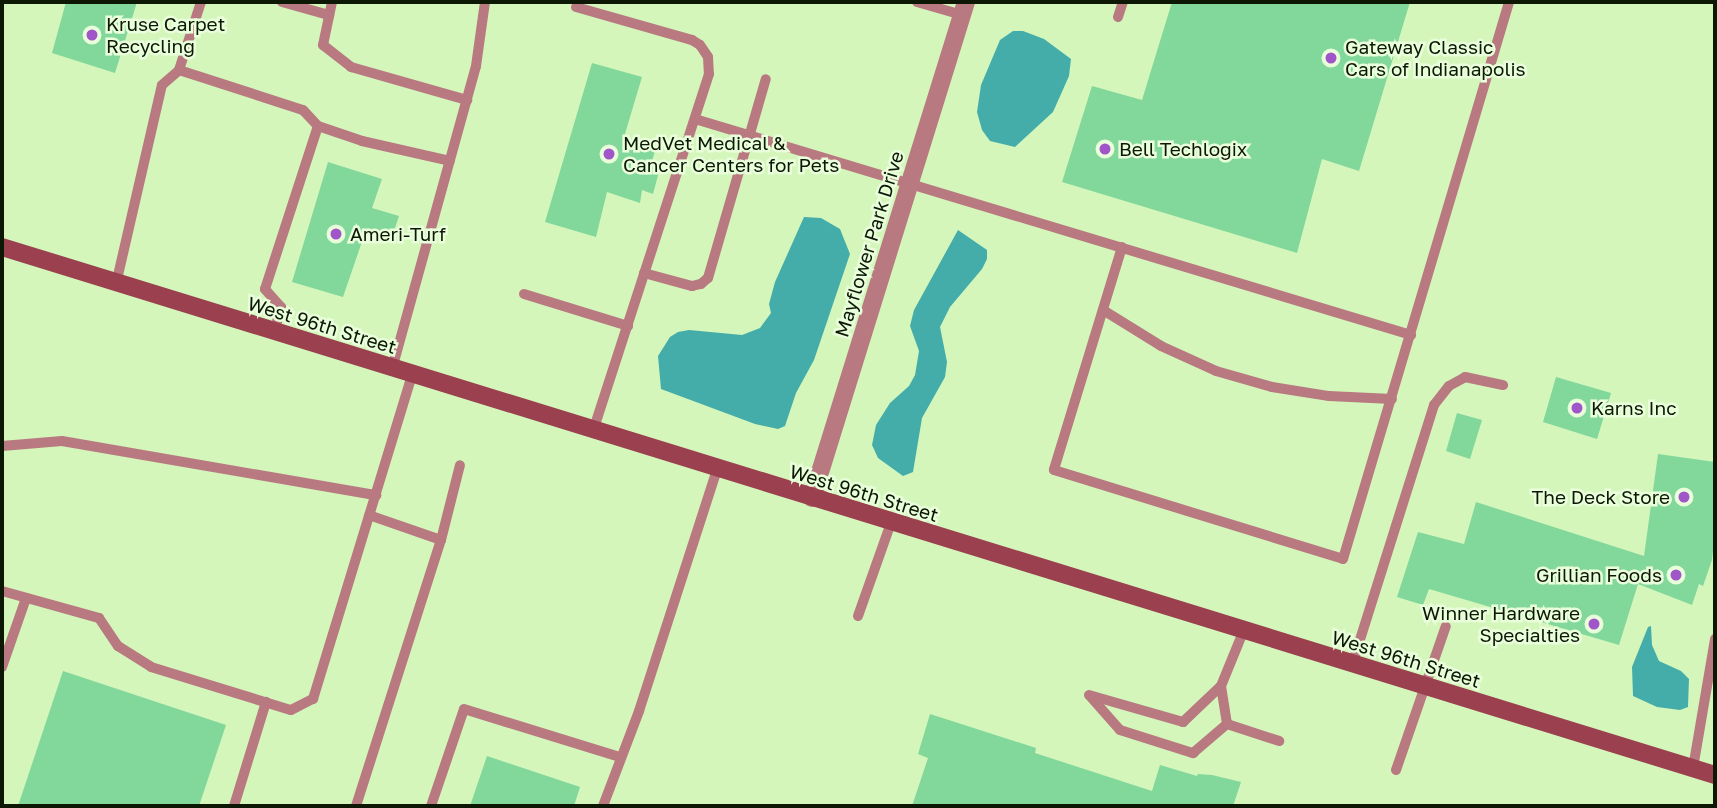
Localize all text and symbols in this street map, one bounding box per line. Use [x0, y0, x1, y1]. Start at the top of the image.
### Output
place label: Kruse Carpet Recycling [106, 13, 225, 57]
marker: Kruse Carpet Recycling [84, 27, 100, 43]
place label: Gateway Classic Cars of Indianapolis [1345, 36, 1526, 80]
marker: Gateway Classic Cars of Indianapolis [1323, 50, 1339, 66]
place label: MedVet Medical & Cancer Centers for Pets [623, 132, 839, 176]
place label: Bell Techlogix [1119, 138, 1247, 160]
marker: Bell Techlogix [1097, 141, 1113, 157]
marker: MedVet Medical & Cancer Centers for Pets [601, 146, 617, 162]
street label: Mayflower Park Drive [830, 148, 908, 340]
place label: Ameri-Turf [350, 223, 446, 245]
marker: Ameri-Turf [328, 226, 344, 242]
street label: West 96th Street [245, 292, 399, 358]
place label: Karns Inc [1591, 397, 1677, 419]
marker: Karns Inc [1569, 400, 1585, 416]
street label: West 96th Street [787, 460, 941, 526]
place label: The Deck Store [1532, 486, 1670, 508]
marker: The Deck Store [1676, 489, 1692, 505]
place label: Grillian Foods [1536, 564, 1662, 586]
marker: Grillian Foods [1668, 567, 1684, 583]
place label: Winner Hardware Specialties [1422, 602, 1580, 646]
marker: Winner Hardware Specialties [1586, 616, 1602, 632]
street label: West 96th Street [1329, 626, 1483, 692]

